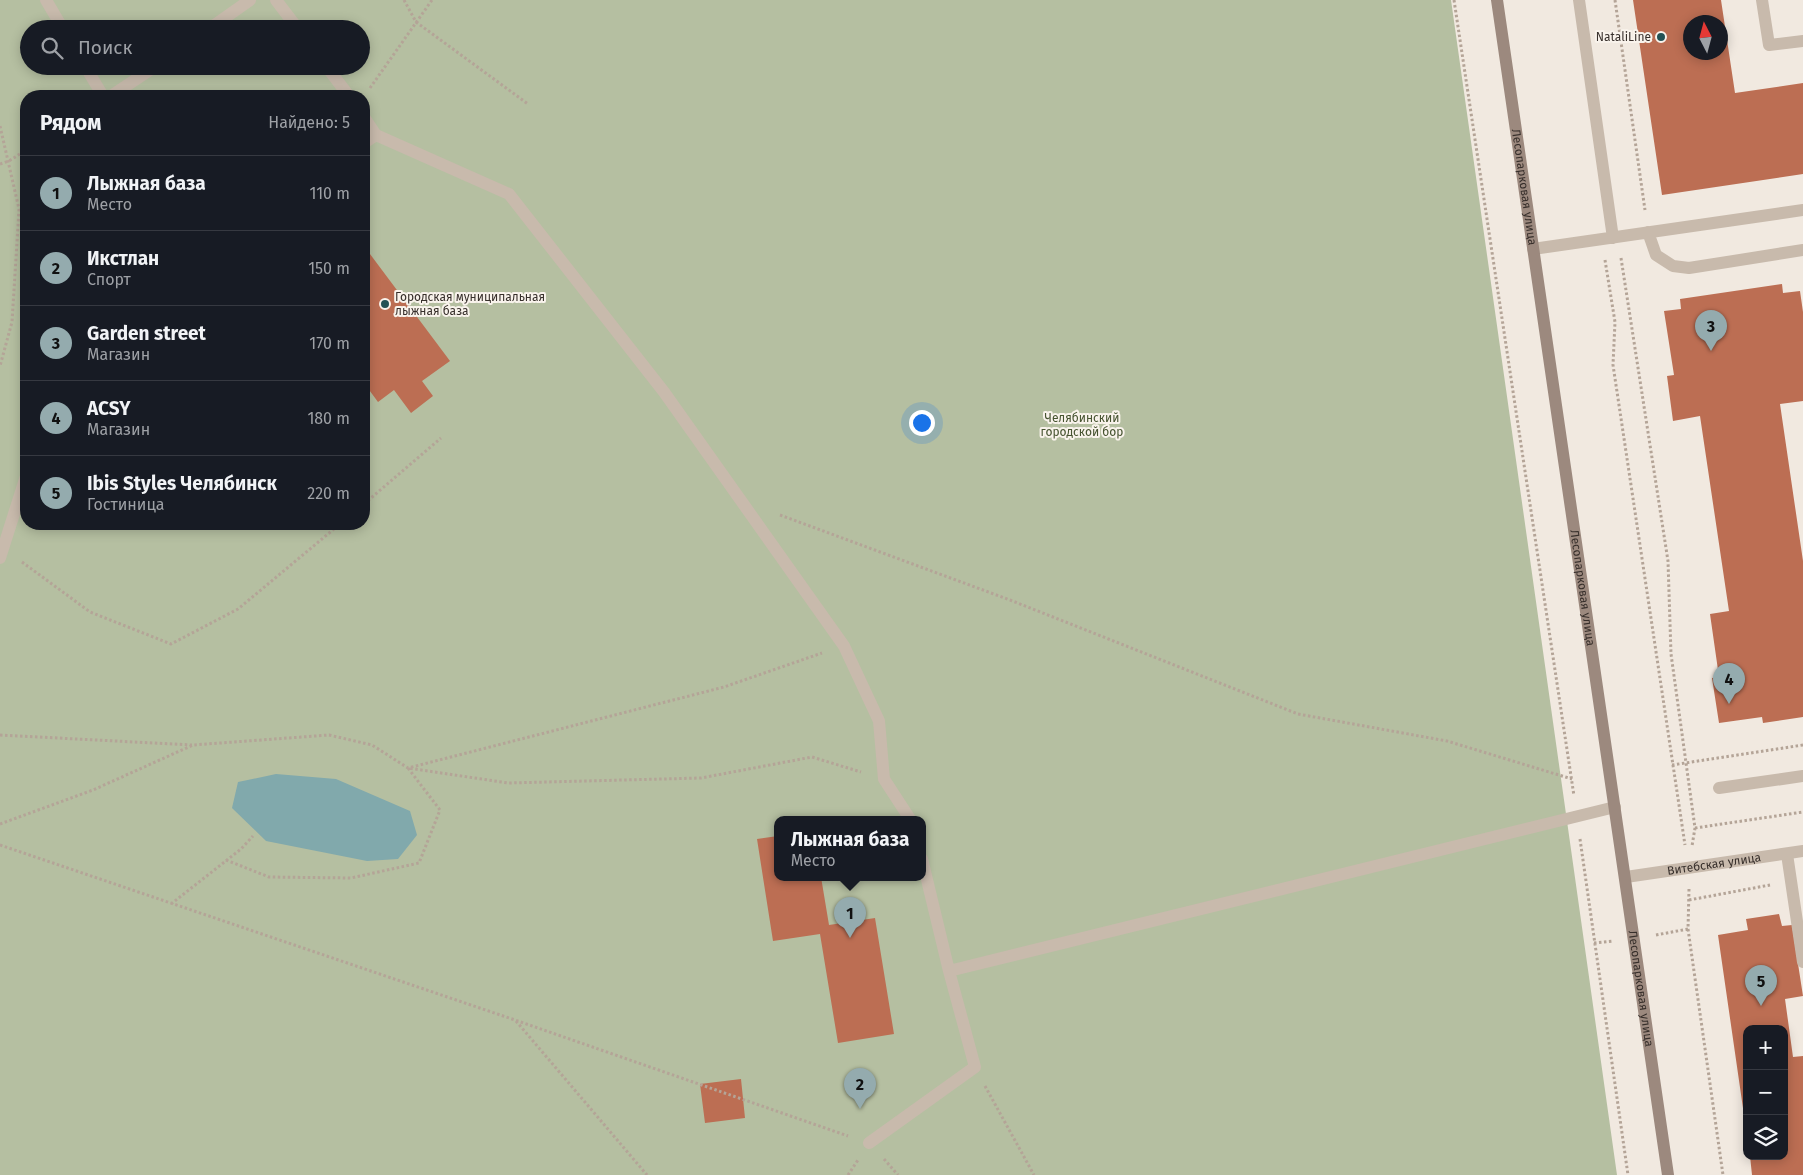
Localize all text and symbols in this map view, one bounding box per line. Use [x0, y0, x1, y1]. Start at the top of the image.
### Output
north arrow [1683, 15, 1728, 60]
search box [20, 20, 370, 75]
place label: NataliLine [1596, 30, 1651, 44]
marker: NataliLine [1655, 31, 1667, 43]
icon: search [38, 34, 66, 62]
text: Поиск [78, 36, 132, 59]
text: Рядом [40, 110, 101, 136]
text: Найдено: 5 [268, 113, 350, 132]
street label: Лесопарковая улица [1509, 128, 1540, 246]
text: Лыжная база [87, 172, 206, 195]
text: 1 [52, 184, 60, 203]
text: 110 m [309, 184, 350, 203]
text: Место [87, 195, 132, 214]
text: Икстлан [87, 247, 159, 270]
text: 2 [52, 259, 60, 278]
text: 150 m [308, 259, 350, 278]
text: Спорт [87, 270, 131, 289]
place label: Городская муниципальная лыжная база [395, 290, 545, 318]
marker: Городская муниципальная лыжная база [379, 298, 391, 310]
pin: 3 [1695, 310, 1727, 351]
text: Garden street [87, 322, 206, 345]
text: 3 [52, 334, 60, 353]
text: 170 m [309, 334, 350, 353]
text: Магазин [87, 345, 150, 364]
text: ACSY [87, 397, 131, 420]
text: 4 [51, 409, 61, 428]
text: 180 m [307, 409, 350, 428]
your location [909, 410, 935, 436]
park label: Челябинский городской бор [1041, 411, 1123, 439]
text: Магазин [87, 420, 150, 439]
text: Ibis Styles Челябинск [87, 472, 277, 495]
text: 5 [52, 484, 60, 503]
text: 220 m [307, 484, 350, 503]
text: Гостиница [87, 495, 165, 514]
street label: Лесопарковая улица [1567, 529, 1598, 647]
pin: 4 [1713, 663, 1745, 704]
popup [774, 816, 926, 881]
text: Лыжная база [791, 828, 909, 851]
street label: Витебская улица [1666, 850, 1762, 878]
text: Место [791, 851, 836, 870]
pin: 1 [834, 897, 866, 938]
street label: Лесопарковая улица [1625, 930, 1656, 1048]
pin: 5 [1745, 965, 1777, 1006]
map controls [1743, 1025, 1788, 1160]
button: + [1743, 1025, 1788, 1070]
pin: 2 [844, 1068, 876, 1109]
button: − [1743, 1070, 1788, 1115]
button: layers [1743, 1115, 1788, 1160]

